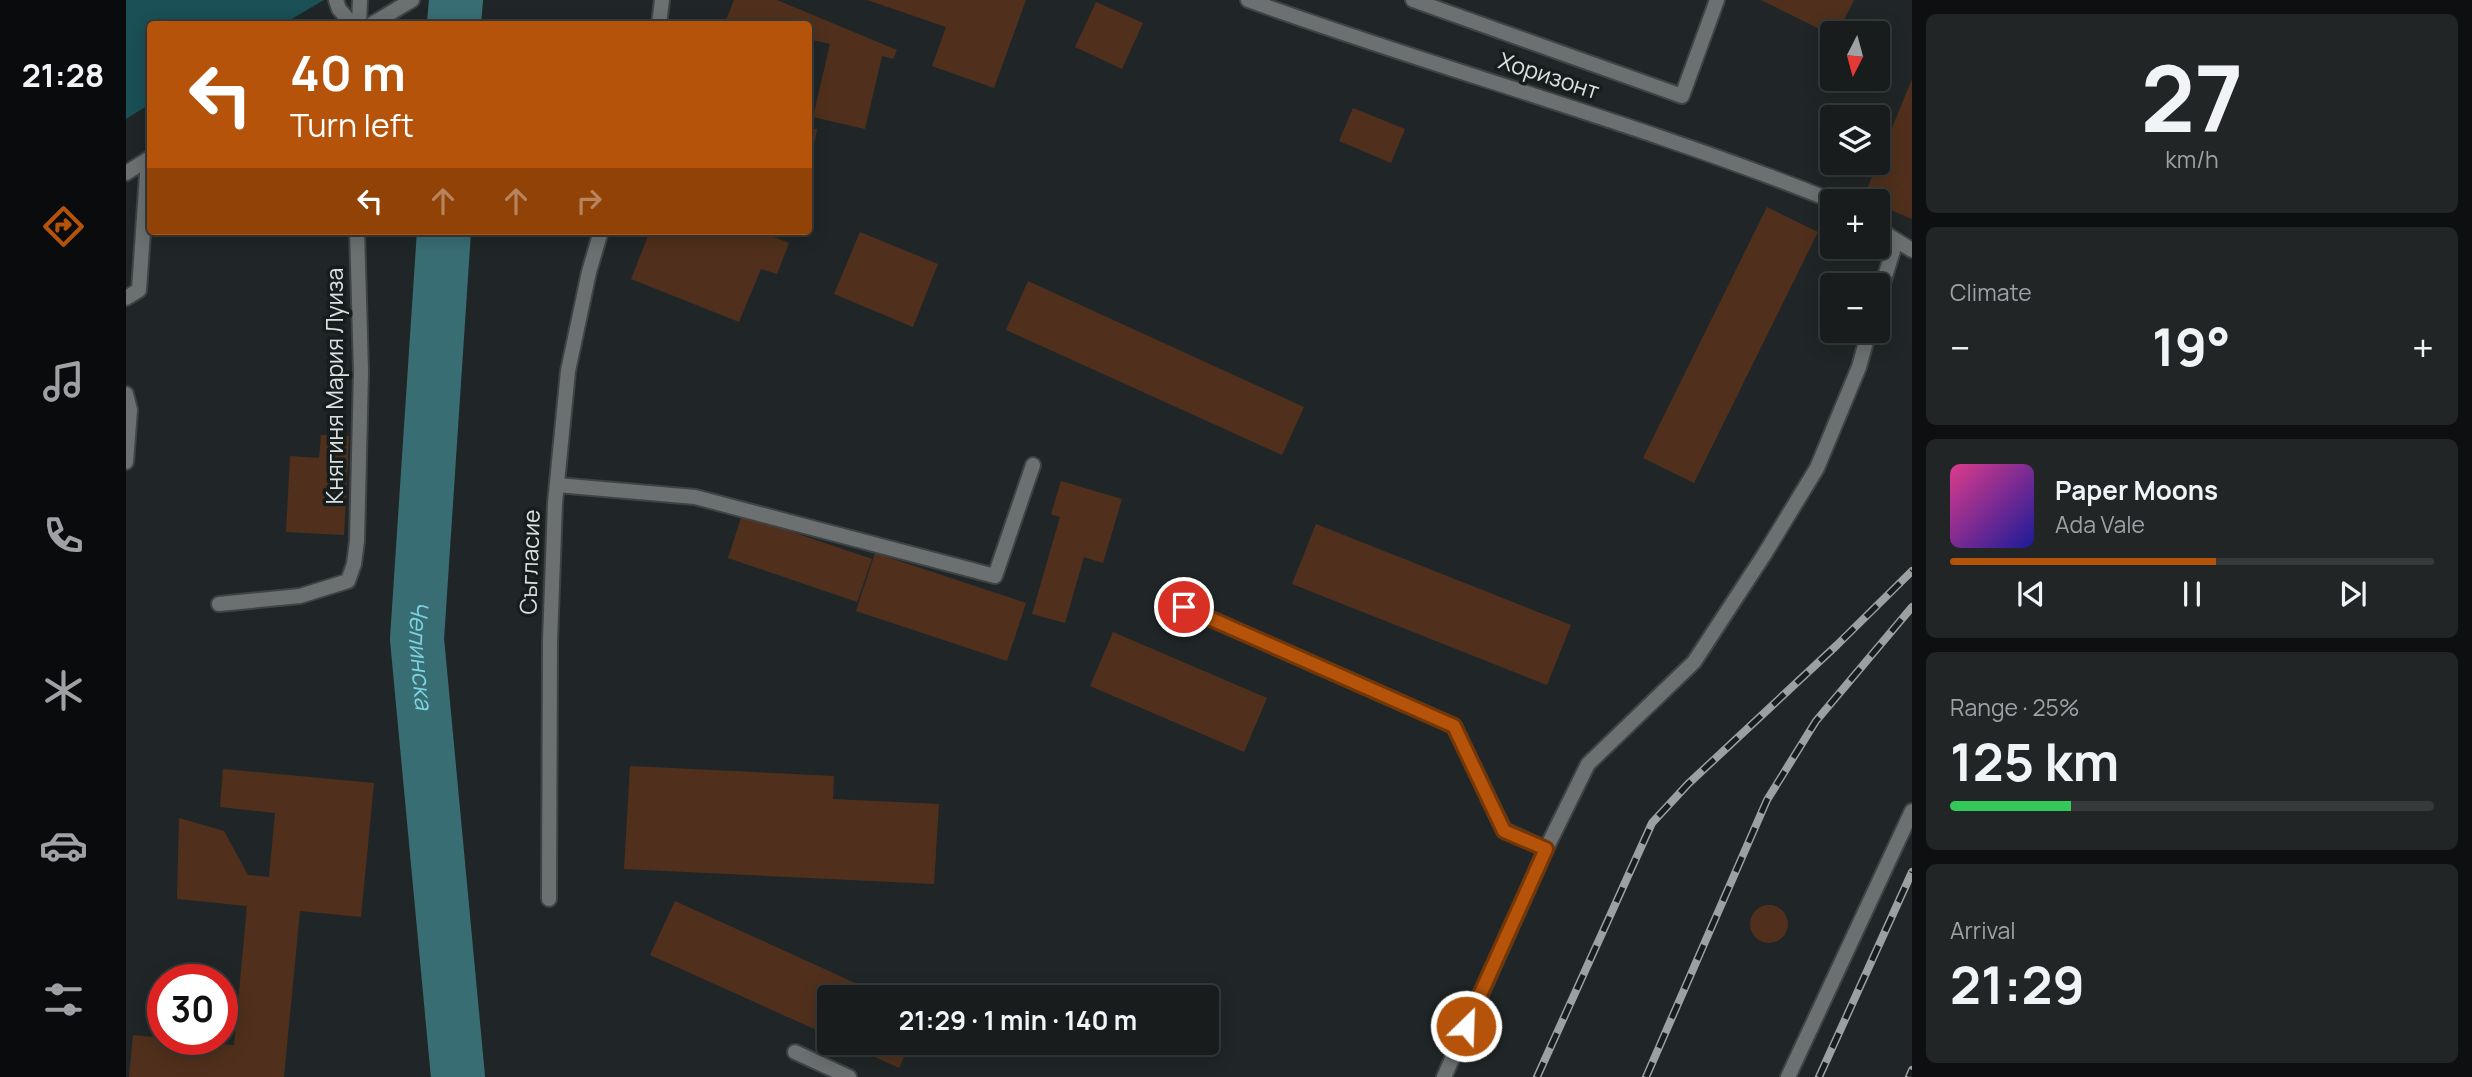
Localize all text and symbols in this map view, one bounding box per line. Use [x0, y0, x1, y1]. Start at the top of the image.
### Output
north arrow [1820, 21, 1890, 91]
map controls [1820, 21, 1890, 343]
text: 27 [2141, 35, 2243, 159]
text: 40 m [290, 39, 406, 106]
street label: Хоризонт [1495, 44, 1604, 106]
icon: left [175, 49, 266, 140]
text: 21:28 [22, 53, 104, 97]
text: Turn left [290, 103, 414, 147]
button: layers [1820, 105, 1890, 175]
text: km/h [2165, 143, 2219, 175]
icon: left [351, 182, 389, 220]
icon: ahead [424, 182, 462, 220]
icon: ahead [497, 182, 535, 220]
icon: right [570, 182, 608, 220]
button: + [1820, 189, 1890, 259]
icon: directions [39, 202, 88, 251]
street label: Княгиня Мария Луиза [318, 268, 350, 504]
button: − [1820, 273, 1890, 343]
text: Climate [1950, 276, 2032, 308]
text: 19° [2152, 311, 2231, 382]
text: − [1950, 321, 1971, 373]
text: + [2412, 321, 2434, 373]
icon: music [39, 357, 88, 406]
text: Paper Moons [2055, 472, 2218, 508]
text: Ada Vale [2055, 508, 2145, 540]
street label: Съгласие [511, 509, 547, 615]
icon: phone [39, 511, 88, 560]
icon: previous [2012, 575, 2050, 613]
icon: pause [2173, 575, 2211, 613]
icon: next [2334, 575, 2372, 613]
pin [1154, 577, 1214, 637]
icon: arrive [1165, 588, 1203, 626]
water label: Чепинска [402, 599, 442, 713]
icon: climate [39, 666, 88, 715]
text: Range · 25% [1950, 691, 2080, 723]
text: 125 km [1950, 726, 2119, 797]
icon: car [39, 821, 88, 870]
text: Arrival [1950, 914, 2016, 946]
text: 21:29 [1950, 949, 2085, 1020]
speed limit sign: 30 [147, 964, 238, 1055]
icon: filters [39, 975, 88, 1024]
position arrow [1429, 989, 1503, 1063]
text: 21:29 · 1 min · 140 m [899, 1002, 1137, 1038]

